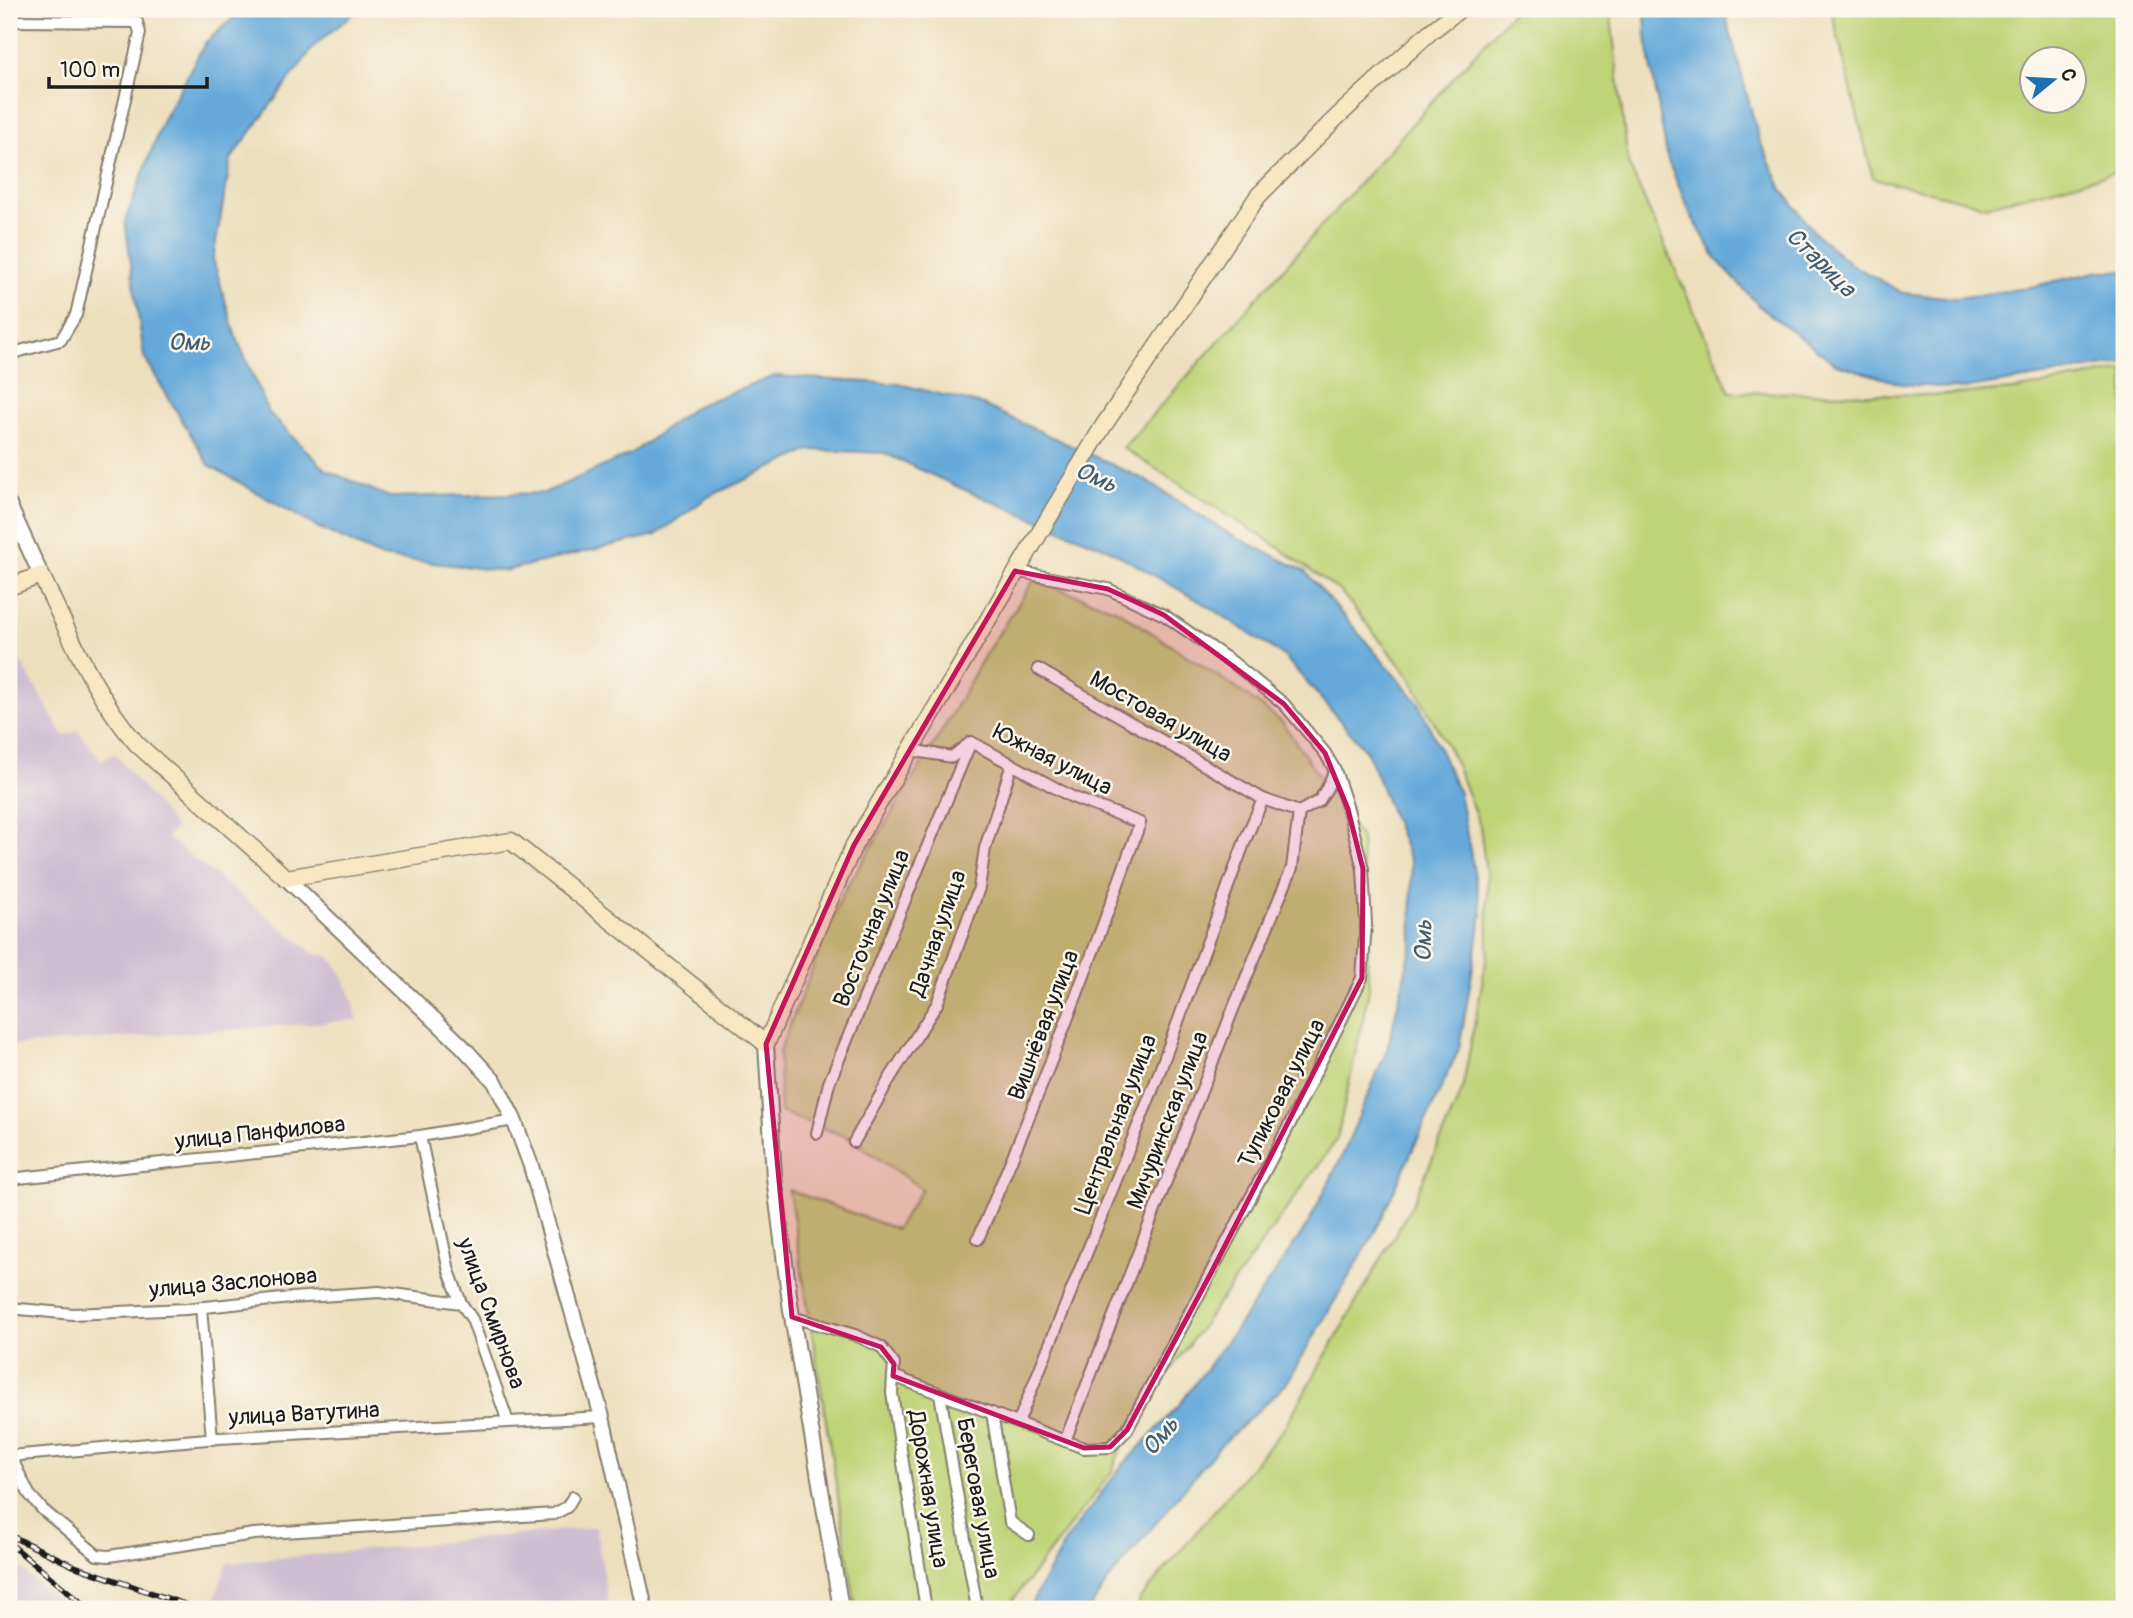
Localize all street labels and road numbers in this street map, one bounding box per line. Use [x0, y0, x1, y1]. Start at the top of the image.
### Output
street label: Мостовая улица [1085, 664, 1237, 769]
street label: Южная улица [988, 717, 1117, 802]
street label: Восточная улица [827, 845, 916, 1011]
street label: Дачная улица [902, 866, 973, 1001]
street label: Вишнёвая улица [1002, 946, 1085, 1104]
street label: Тупиковая улица [1231, 1014, 1332, 1173]
street label: Мичуринская улица [1120, 1027, 1215, 1213]
street label: Центральная улица [1068, 1030, 1163, 1218]
street label: улица Панфилова [172, 1109, 347, 1156]
street label: улица Смирнова [450, 1233, 532, 1393]
street label: улица Заслонова [147, 1261, 318, 1304]
street label: улица Ватутина [227, 1395, 380, 1432]
street label: Дорожная улица [902, 1407, 955, 1570]
street label: Береговая улица [950, 1415, 1007, 1581]

